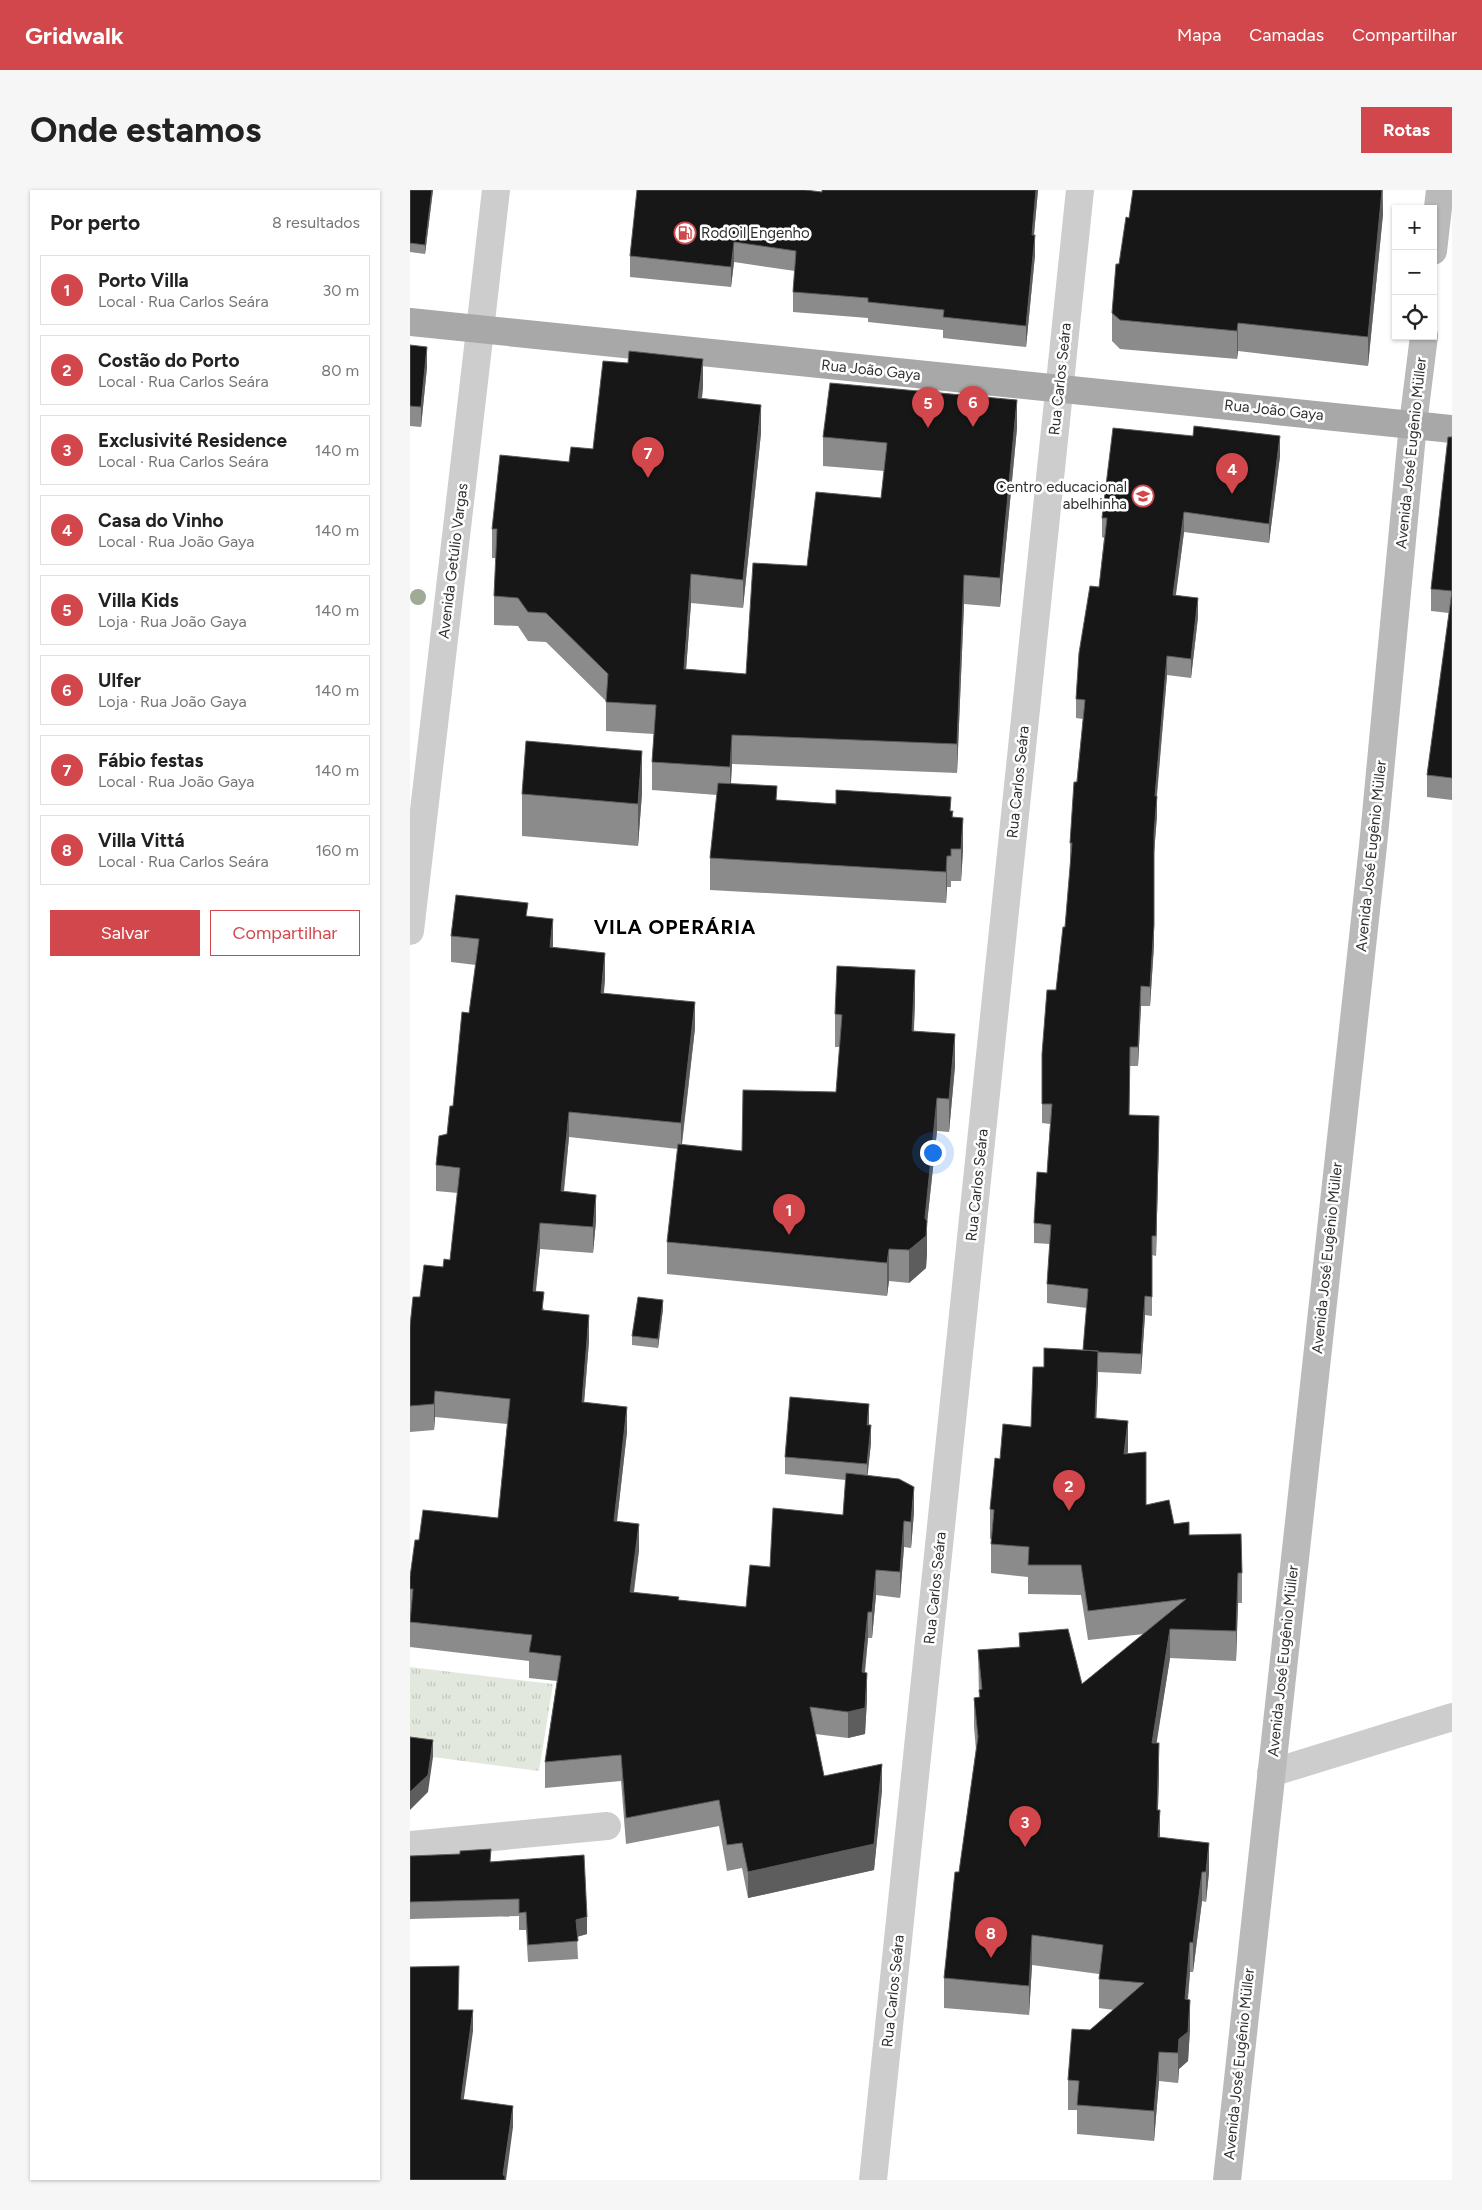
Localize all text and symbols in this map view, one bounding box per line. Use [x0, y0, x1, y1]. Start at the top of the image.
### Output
text: Gridwalk [25, 21, 124, 50]
text: Mapa [1177, 24, 1221, 46]
text: Camadas [1249, 24, 1324, 46]
text: Compartilhar [1352, 24, 1457, 46]
button: Rotas [1361, 107, 1452, 153]
text: Onde estamos [30, 109, 261, 151]
map controls [1392, 205, 1437, 340]
button: + [1392, 205, 1437, 250]
text: Por perto [50, 210, 140, 235]
text: 8 resultados [272, 213, 360, 232]
fuel station icon: RodOil Engenho [673, 221, 697, 245]
place label: RodOil Engenho [701, 224, 810, 242]
button: − [1392, 250, 1437, 295]
text: Porto Villa [98, 269, 189, 292]
text: 1 [64, 281, 70, 300]
text: 30 m [322, 281, 359, 300]
text: Local · Rua Carlos Seára [98, 292, 269, 311]
button: locate [1392, 295, 1437, 340]
street label: Rua Carlos Seára [1045, 322, 1075, 436]
text: Costão do Porto [98, 349, 240, 372]
street label: Rua João Gaya [820, 356, 922, 384]
street label: Avenida José Eugênio Müller [1392, 356, 1430, 550]
text: 2 [62, 361, 72, 380]
text: 80 m [321, 361, 359, 380]
text: Local · Rua Carlos Seára [98, 372, 269, 391]
pin: 6 [957, 386, 989, 427]
pin: 5 [912, 387, 944, 428]
street label: Rua João Gaya [1223, 396, 1325, 424]
text: Exclusivité Residence [98, 429, 287, 452]
pin: 7 [632, 437, 664, 478]
text: 3 [63, 441, 71, 460]
text: 140 m [315, 441, 359, 460]
text: Local · Rua Carlos Seára [98, 452, 269, 471]
pin: 4 [1216, 453, 1248, 494]
place label: Centro educacional abelhinha [996, 478, 1127, 513]
street label: Avenida Getúlio Vargas [435, 482, 471, 640]
school or university icon: Centro educacional abelhinha [1131, 484, 1155, 508]
text: Casa do Vinho [98, 509, 224, 532]
text: 4 [62, 521, 72, 540]
text: 140 m [315, 521, 359, 540]
text: Local · Rua João Gaya [98, 532, 254, 551]
text: Villa Kids [98, 589, 178, 612]
text: 5 [62, 601, 72, 620]
text: 140 m [315, 601, 359, 620]
text: Loja · Rua João Gaya [98, 612, 247, 631]
text: Ulfer [98, 669, 141, 692]
text: 6 [62, 681, 72, 700]
text: 140 m [315, 681, 359, 700]
text: Loja · Rua João Gaya [98, 692, 247, 711]
street label: Rua Carlos Seára [1003, 725, 1033, 839]
text: Fábio festas [98, 749, 203, 772]
street label: Avenida José Eugênio Müller [1352, 759, 1390, 953]
text: 7 [63, 761, 71, 780]
text: 140 m [315, 761, 359, 780]
text: Local · Rua João Gaya [98, 772, 254, 791]
text: Villa Vittá [98, 829, 185, 852]
text: 8 [62, 841, 72, 860]
text: 160 m [316, 841, 359, 860]
text: Local · Rua Carlos Seára [98, 852, 269, 871]
button: Salvar [50, 910, 200, 956]
button: Compartilhar [210, 910, 360, 956]
district label: VILA OPERÁRIA [594, 915, 756, 939]
street label: Rua Carlos Seára [962, 1128, 992, 1242]
your location [920, 1140, 946, 1166]
street label: Avenida José Eugênio Müller [1308, 1161, 1346, 1355]
pin: 1 [773, 1194, 805, 1235]
pin: 2 [1053, 1470, 1085, 1511]
street label: Rua Carlos Seára [920, 1531, 950, 1645]
street label: Avenida José Eugênio Müller [1264, 1564, 1302, 1758]
pin: 3 [1009, 1806, 1041, 1847]
pin: 8 [975, 1917, 1007, 1958]
street label: Rua Carlos Seára [878, 1934, 908, 2048]
street label: Avenida José Eugênio Müller [1220, 1967, 1258, 2161]

